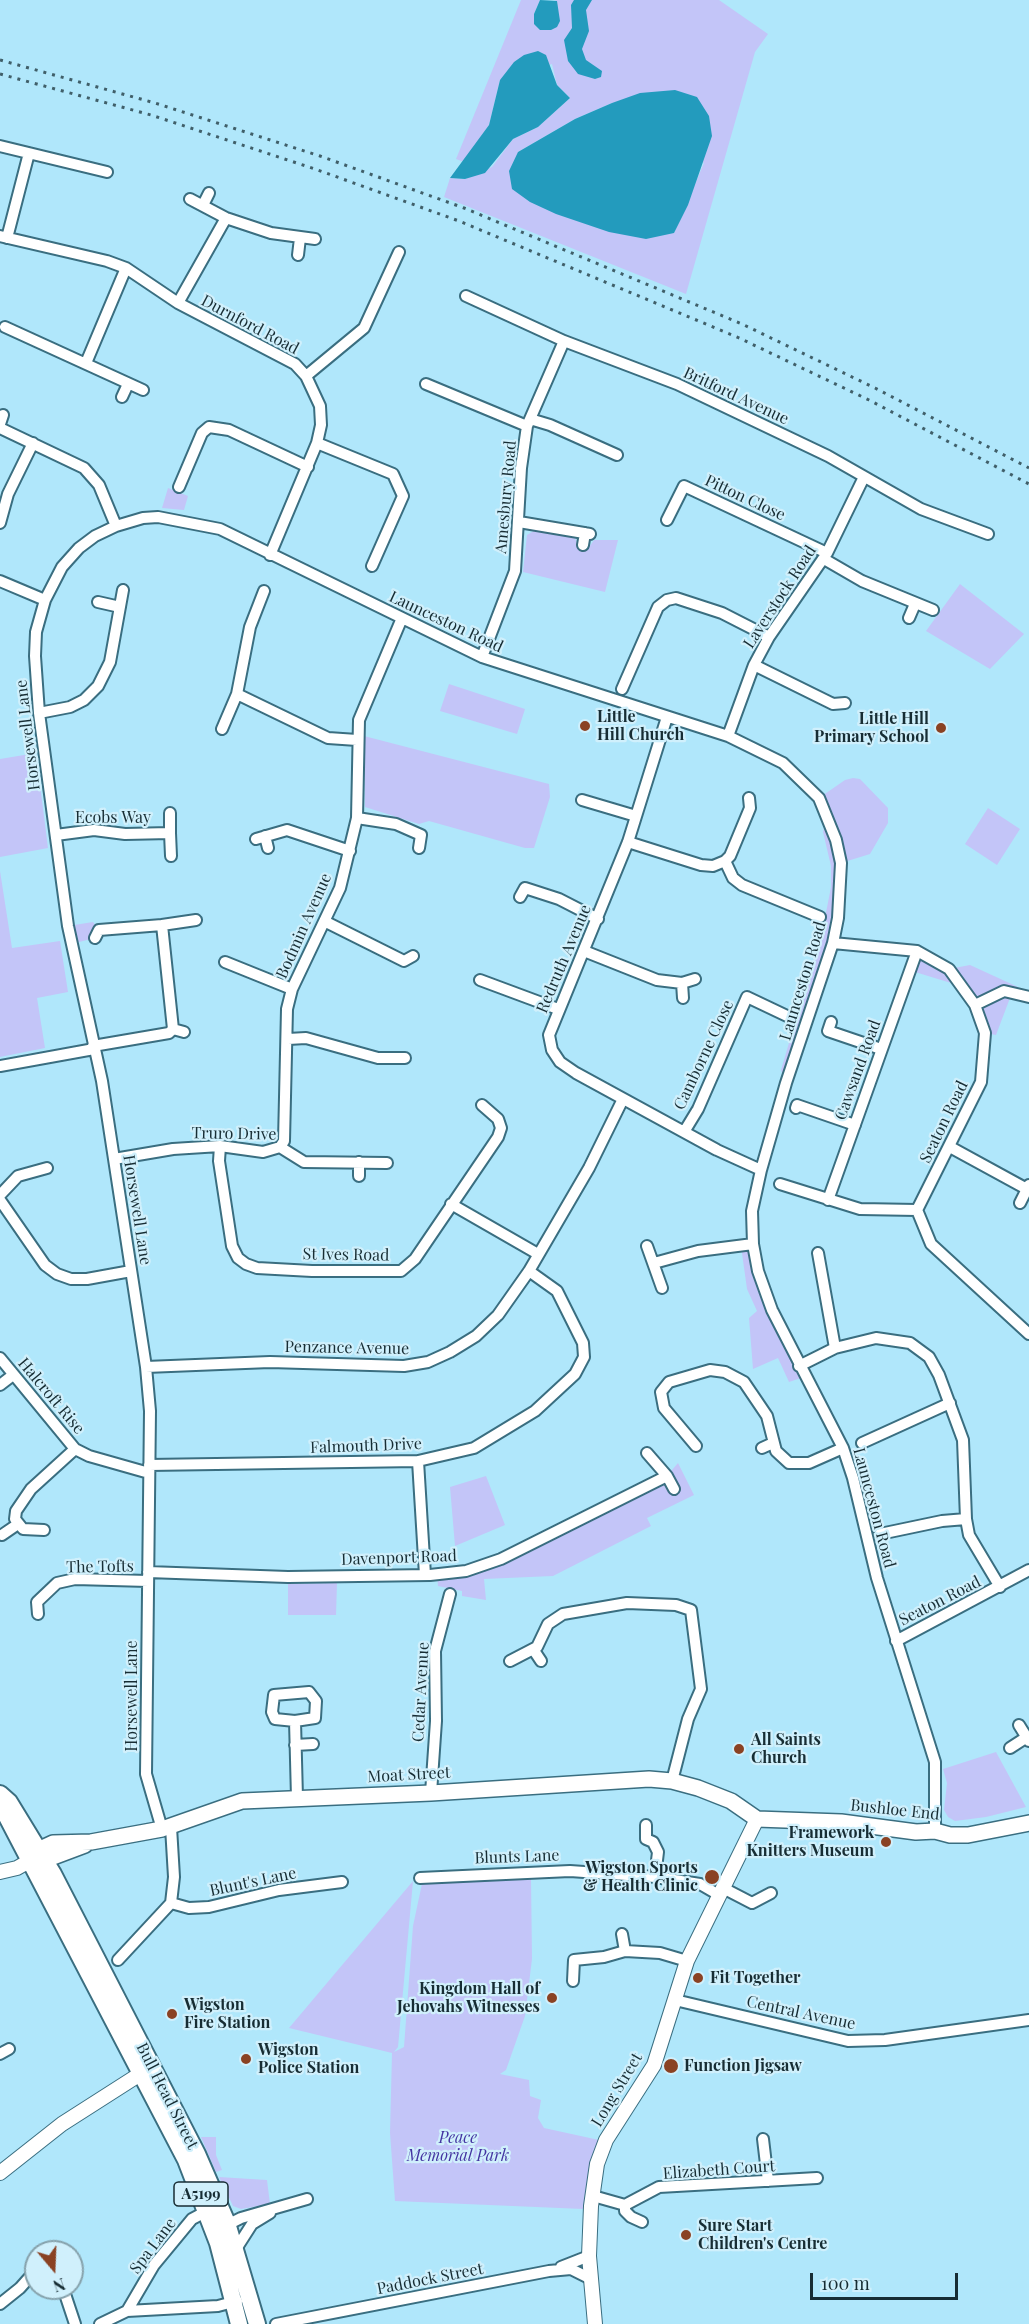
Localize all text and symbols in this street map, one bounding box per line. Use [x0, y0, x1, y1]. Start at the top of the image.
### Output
street label: Durnford Road [198, 291, 302, 359]
street label: Britford Avenue [680, 363, 792, 429]
street label: Amesbury Road [491, 440, 521, 554]
street label: Pitton Close [702, 471, 788, 525]
street label: Laverstock Road [740, 542, 820, 652]
street label: Launceston Road [386, 587, 506, 657]
street label: Horsewell Lane [12, 679, 44, 791]
place label: Little Hill Church [597, 707, 684, 745]
place label: Little Hill Primary School [814, 709, 929, 747]
marker: Little Hill Church [578, 719, 592, 733]
marker: Little Hill Primary School [934, 721, 948, 735]
street label: Ecobs Way [75, 808, 151, 828]
street label: Bodmin Avenue [272, 870, 336, 982]
street label: Redruth Avenue [532, 902, 596, 1016]
street label: Launceston Road [776, 919, 830, 1043]
street label: Camborne Close [670, 997, 738, 1113]
street label: Cawsand Road [831, 1017, 885, 1123]
street label: Seaton Road [916, 1078, 972, 1166]
street label: Truro Drive [191, 1124, 277, 1144]
street label: Horsewell Lane [119, 1154, 155, 1266]
street label: St Ives Road [302, 1245, 390, 1265]
street label: Penzance Avenue [285, 1337, 409, 1359]
street label: Halcroft Rise [14, 1354, 88, 1438]
street label: Falmouth Drive [310, 1434, 422, 1458]
street label: Launceston Road [849, 1446, 899, 1570]
street label: Davenport Road [341, 1546, 457, 1570]
street label: The Tofts [66, 1557, 134, 1577]
street label: Seaton Road [896, 1572, 984, 1630]
street label: Horsewell Lane [122, 1640, 142, 1752]
street label: Cedar Avenue [409, 1641, 433, 1743]
place label: All Saints Church [751, 1730, 821, 1768]
marker: All Saints Church [732, 1742, 746, 1756]
street label: Moat Street [367, 1763, 451, 1787]
street label: Bushloe End [849, 1796, 941, 1824]
place label: Framework Knitters Museum [746, 1823, 874, 1861]
marker: Framework Knitters Museum [879, 1835, 893, 1849]
street label: Blunts Lane [474, 1846, 560, 1868]
place label: Wigston Sports & Health Clinic [583, 1858, 698, 1896]
street label: Blunt's Lane [208, 1863, 298, 1901]
marker: Wigston Sports & Health Clinic [703, 1868, 721, 1886]
place label: Fit Together [710, 1968, 800, 1988]
marker: Fit Together [691, 1971, 705, 1985]
place label: Kingdom Hall of Jehovahs Witnesses [397, 1979, 540, 2017]
marker: Kingdom Hall of Jehovahs Witnesses [545, 1991, 559, 2005]
street label: Central Avenue [745, 1992, 857, 2034]
place label: Wigston Fire Station [184, 1995, 270, 2033]
marker: Wigston Fire Station [165, 2007, 179, 2021]
street label: Bull Head Street [132, 2040, 202, 2152]
place label: Wigston Police Station [258, 2040, 359, 2078]
street label: Long Street [587, 2050, 647, 2130]
marker: Wigston Police Station [239, 2052, 253, 2066]
place label: Function Jigsaw [684, 2056, 802, 2076]
marker: Function Jigsaw [662, 2057, 680, 2075]
park label: Peace Memorial Park [407, 2128, 509, 2166]
street label: Elizabeth Court [662, 2156, 776, 2184]
road number: A5199 [174, 2182, 228, 2206]
street label: Spa Lane [126, 2214, 180, 2278]
place label: Sure Start Children's Centre [698, 2216, 827, 2254]
marker: Sure Start Children's Centre [679, 2228, 693, 2242]
north arrow [24, 2240, 84, 2300]
street label: Paddock Street [375, 2259, 485, 2299]
scale bar [813, 2261, 962, 2299]
text: 100 m [821, 2271, 870, 2295]
text: N [50, 2274, 68, 2297]

